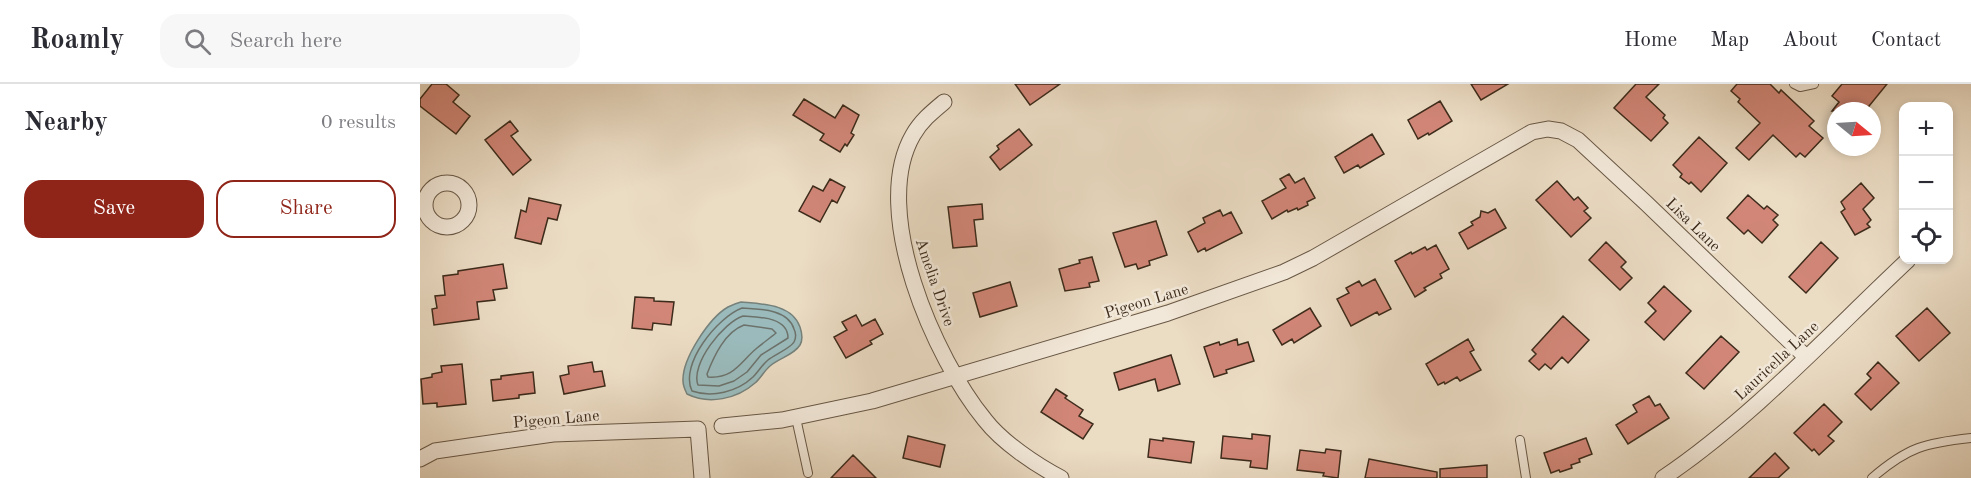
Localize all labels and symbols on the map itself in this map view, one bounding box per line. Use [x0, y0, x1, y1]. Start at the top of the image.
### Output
north arrow [1827, 102, 1881, 156]
street label: Lisa Lane [1662, 196, 1723, 255]
street label: Amelia Drive [912, 237, 957, 329]
street label: Pigeon Lane [1103, 282, 1190, 322]
street label: Lauricella Lane [1732, 319, 1822, 404]
street label: Pigeon Lane [512, 408, 600, 432]

